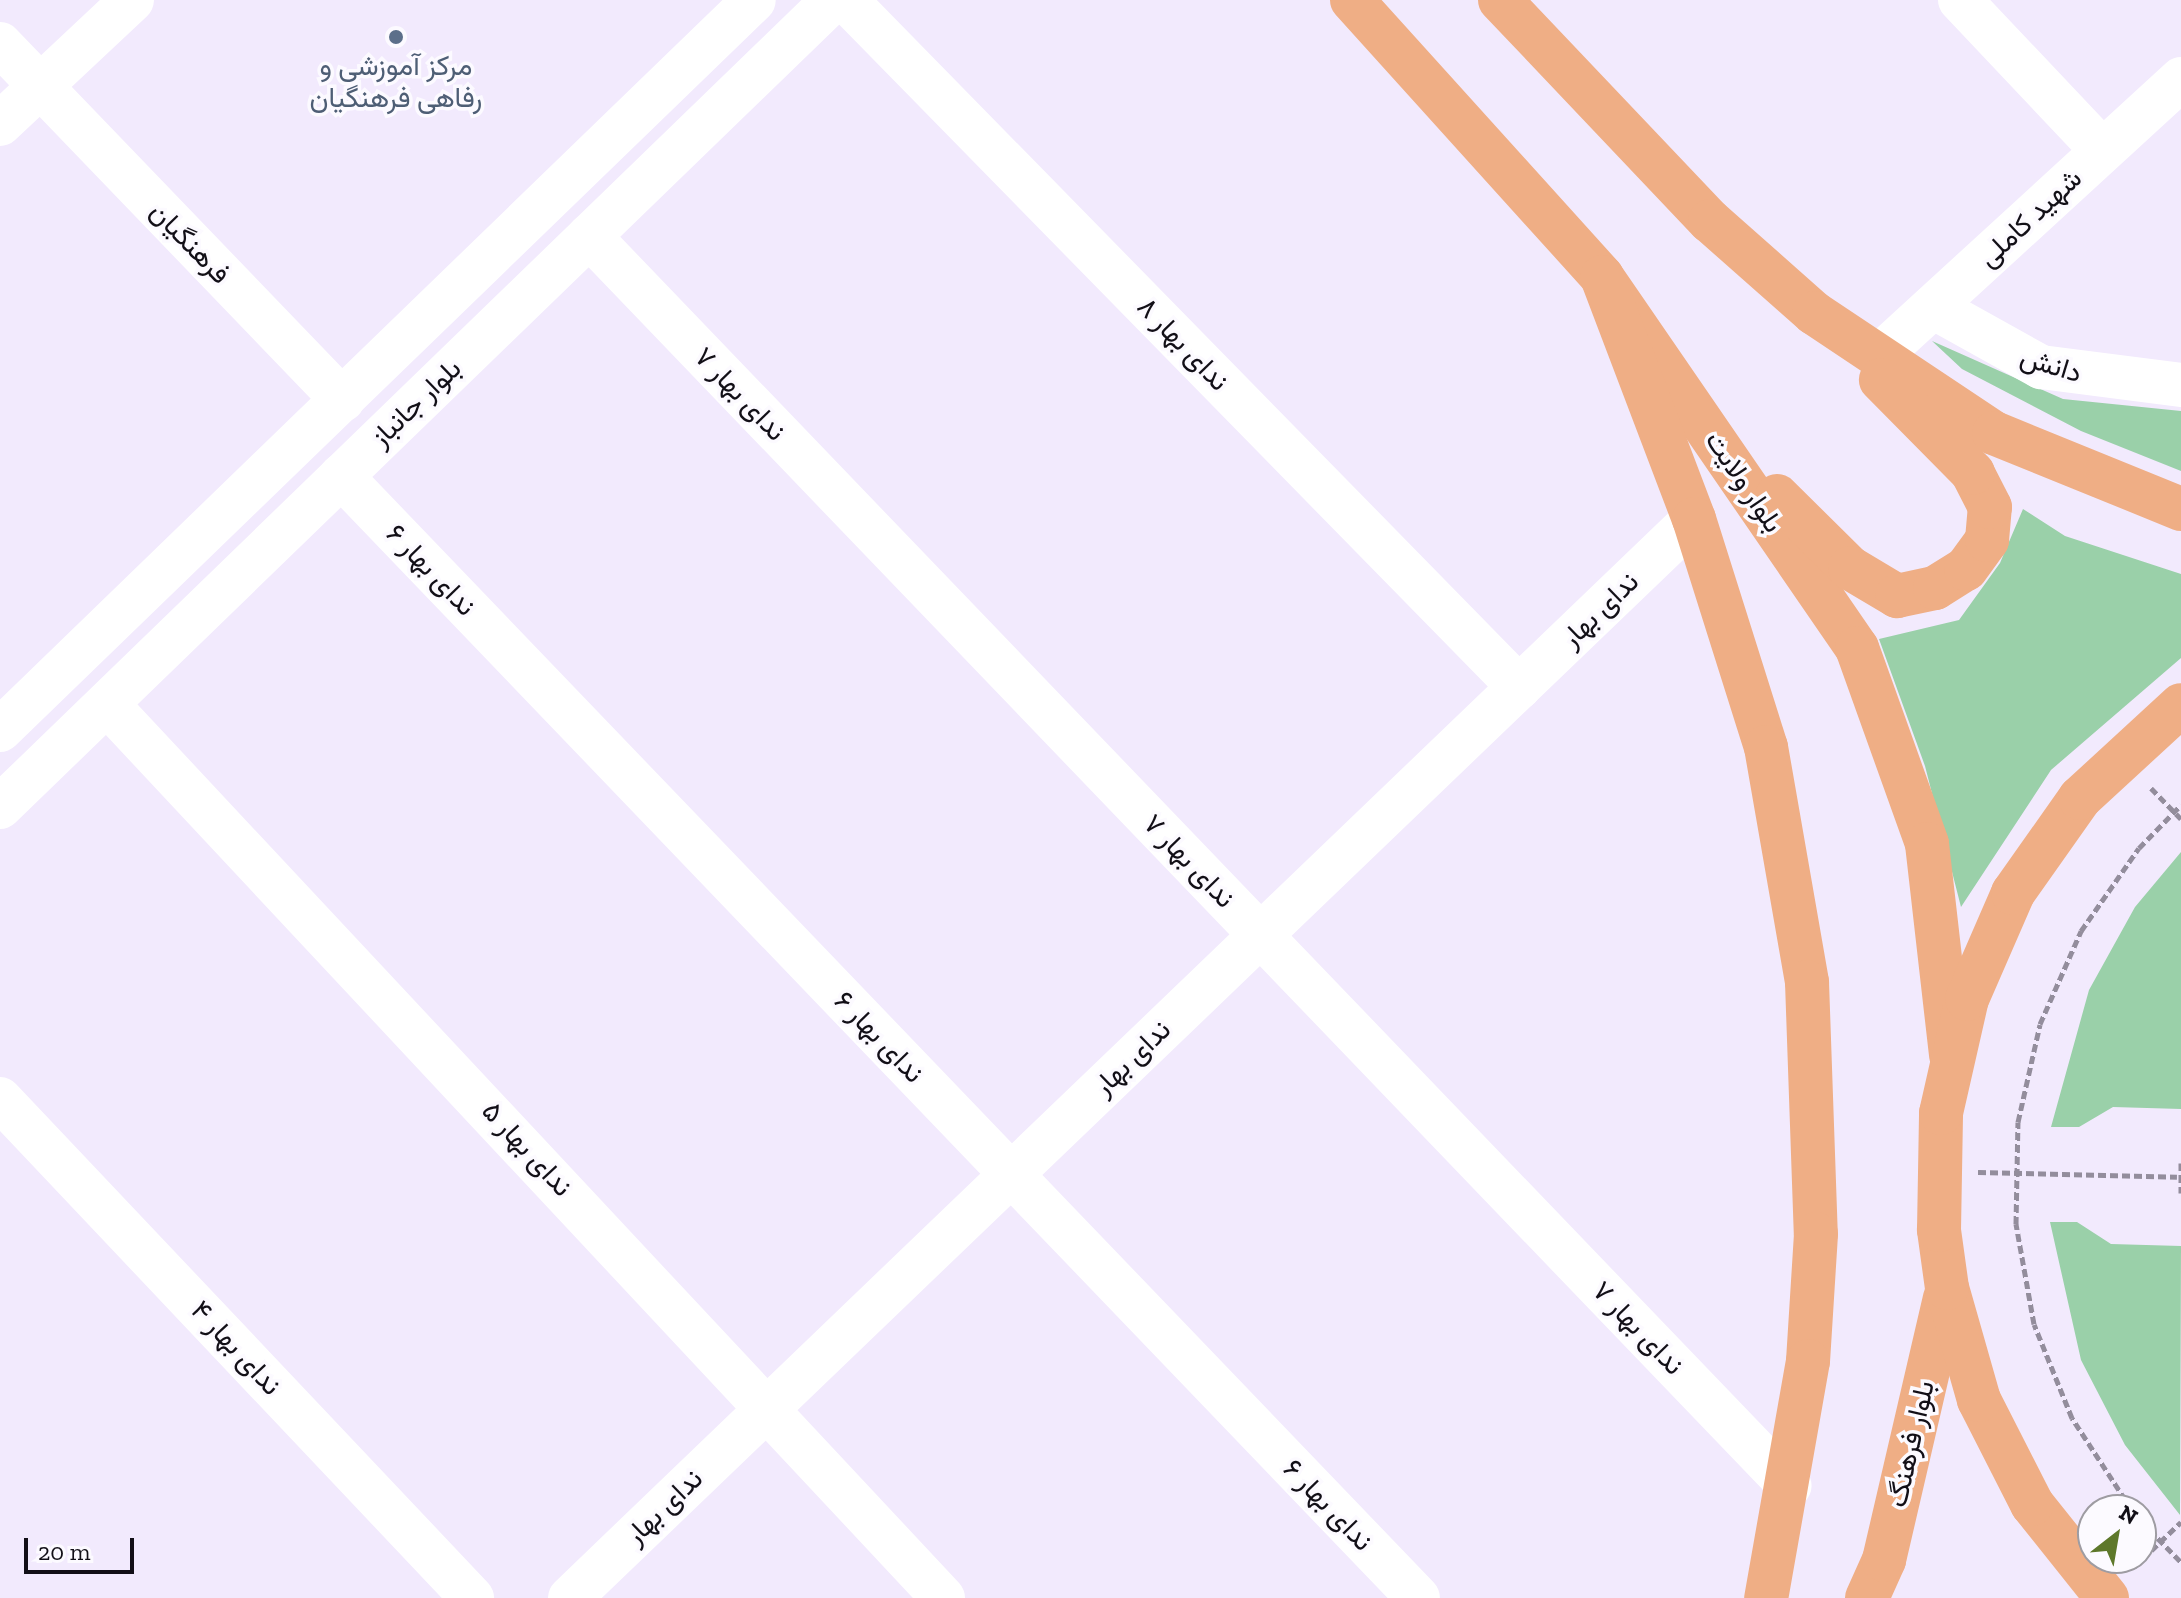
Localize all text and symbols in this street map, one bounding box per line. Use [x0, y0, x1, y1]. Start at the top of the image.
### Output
marker: مرکز آموزشی و رفاهی فرهنگیان [387, 28, 405, 46]
place label: مرکز آموزشی و رفاهی فرهنگیان [310, 49, 482, 115]
street label: شهید کاملی [1971, 162, 2089, 274]
street label: فرهنگیان [143, 195, 237, 291]
street label: ندای بهار ۸ [1130, 290, 1236, 398]
street label: ندای بهار ۷ [687, 340, 793, 448]
street label: دانش [2016, 340, 2086, 390]
street label: بلوار جانباز [364, 352, 468, 454]
street label: بلوار ولایت [1698, 425, 1790, 539]
street label: ندای بهار ۶ [379, 517, 483, 623]
street label: ندای بهار [1554, 565, 1646, 655]
street label: ندای بهار ۷ [1136, 807, 1242, 915]
street label: ندای بهار ۶ [827, 984, 931, 1090]
street label: ندای بهار [1086, 1013, 1178, 1103]
street label: ندای بهار ۵ [475, 1095, 579, 1203]
street label: ندای بهار ۷ [1585, 1274, 1691, 1382]
street label: ندای بهار ۴ [184, 1294, 288, 1402]
street label: بلوار فرهنگ [1880, 1378, 1942, 1510]
street label: ندای بهار ۶ [1276, 1452, 1380, 1558]
street label: ندای بهار [618, 1462, 710, 1552]
north arrow [2077, 1494, 2157, 1574]
text: N [2114, 1499, 2143, 1531]
scale bar [28, 1522, 138, 1572]
text: 20 m [38, 1537, 90, 1566]

